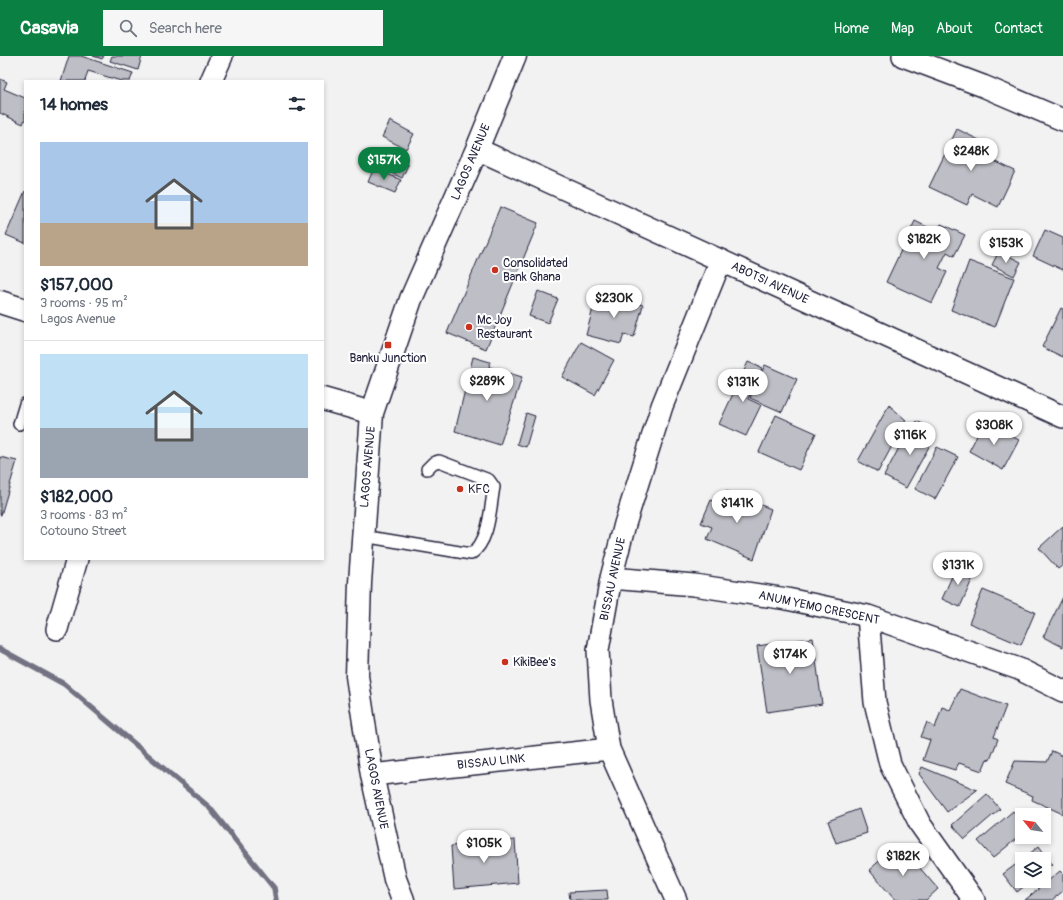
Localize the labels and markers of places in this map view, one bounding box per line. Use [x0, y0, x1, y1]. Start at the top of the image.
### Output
pin: $248K [943, 138, 999, 172]
pin: $157K [356, 147, 412, 181]
pin: $182K [896, 226, 952, 260]
pin: $153K [978, 230, 1034, 264]
place label: Consolidated Bank Ghana [503, 256, 568, 285]
marker: Consolidated Bank Ghana [490, 265, 500, 275]
pin: $230K [586, 285, 642, 319]
place label: Mc Joy Restaurant [477, 313, 533, 342]
marker: Mc Joy Restaurant [464, 322, 474, 332]
marker: Banku Junction [383, 340, 393, 350]
place label: Banku Junction [349, 351, 427, 366]
pin: $289K [459, 368, 515, 402]
pin: $131K [715, 369, 771, 403]
pin: $308K [966, 412, 1022, 446]
pin: $116K [882, 422, 938, 456]
place label: KFC [468, 482, 490, 497]
marker: KFC [455, 484, 465, 494]
pin: $141K [709, 490, 765, 524]
pin: $131K [930, 552, 986, 586]
pin: $174K [762, 641, 818, 675]
place label: KikiBee's [513, 655, 557, 670]
marker: KikiBee's [500, 657, 510, 667]
pin: $105K [456, 830, 512, 864]
pin: $182K [875, 843, 931, 877]

